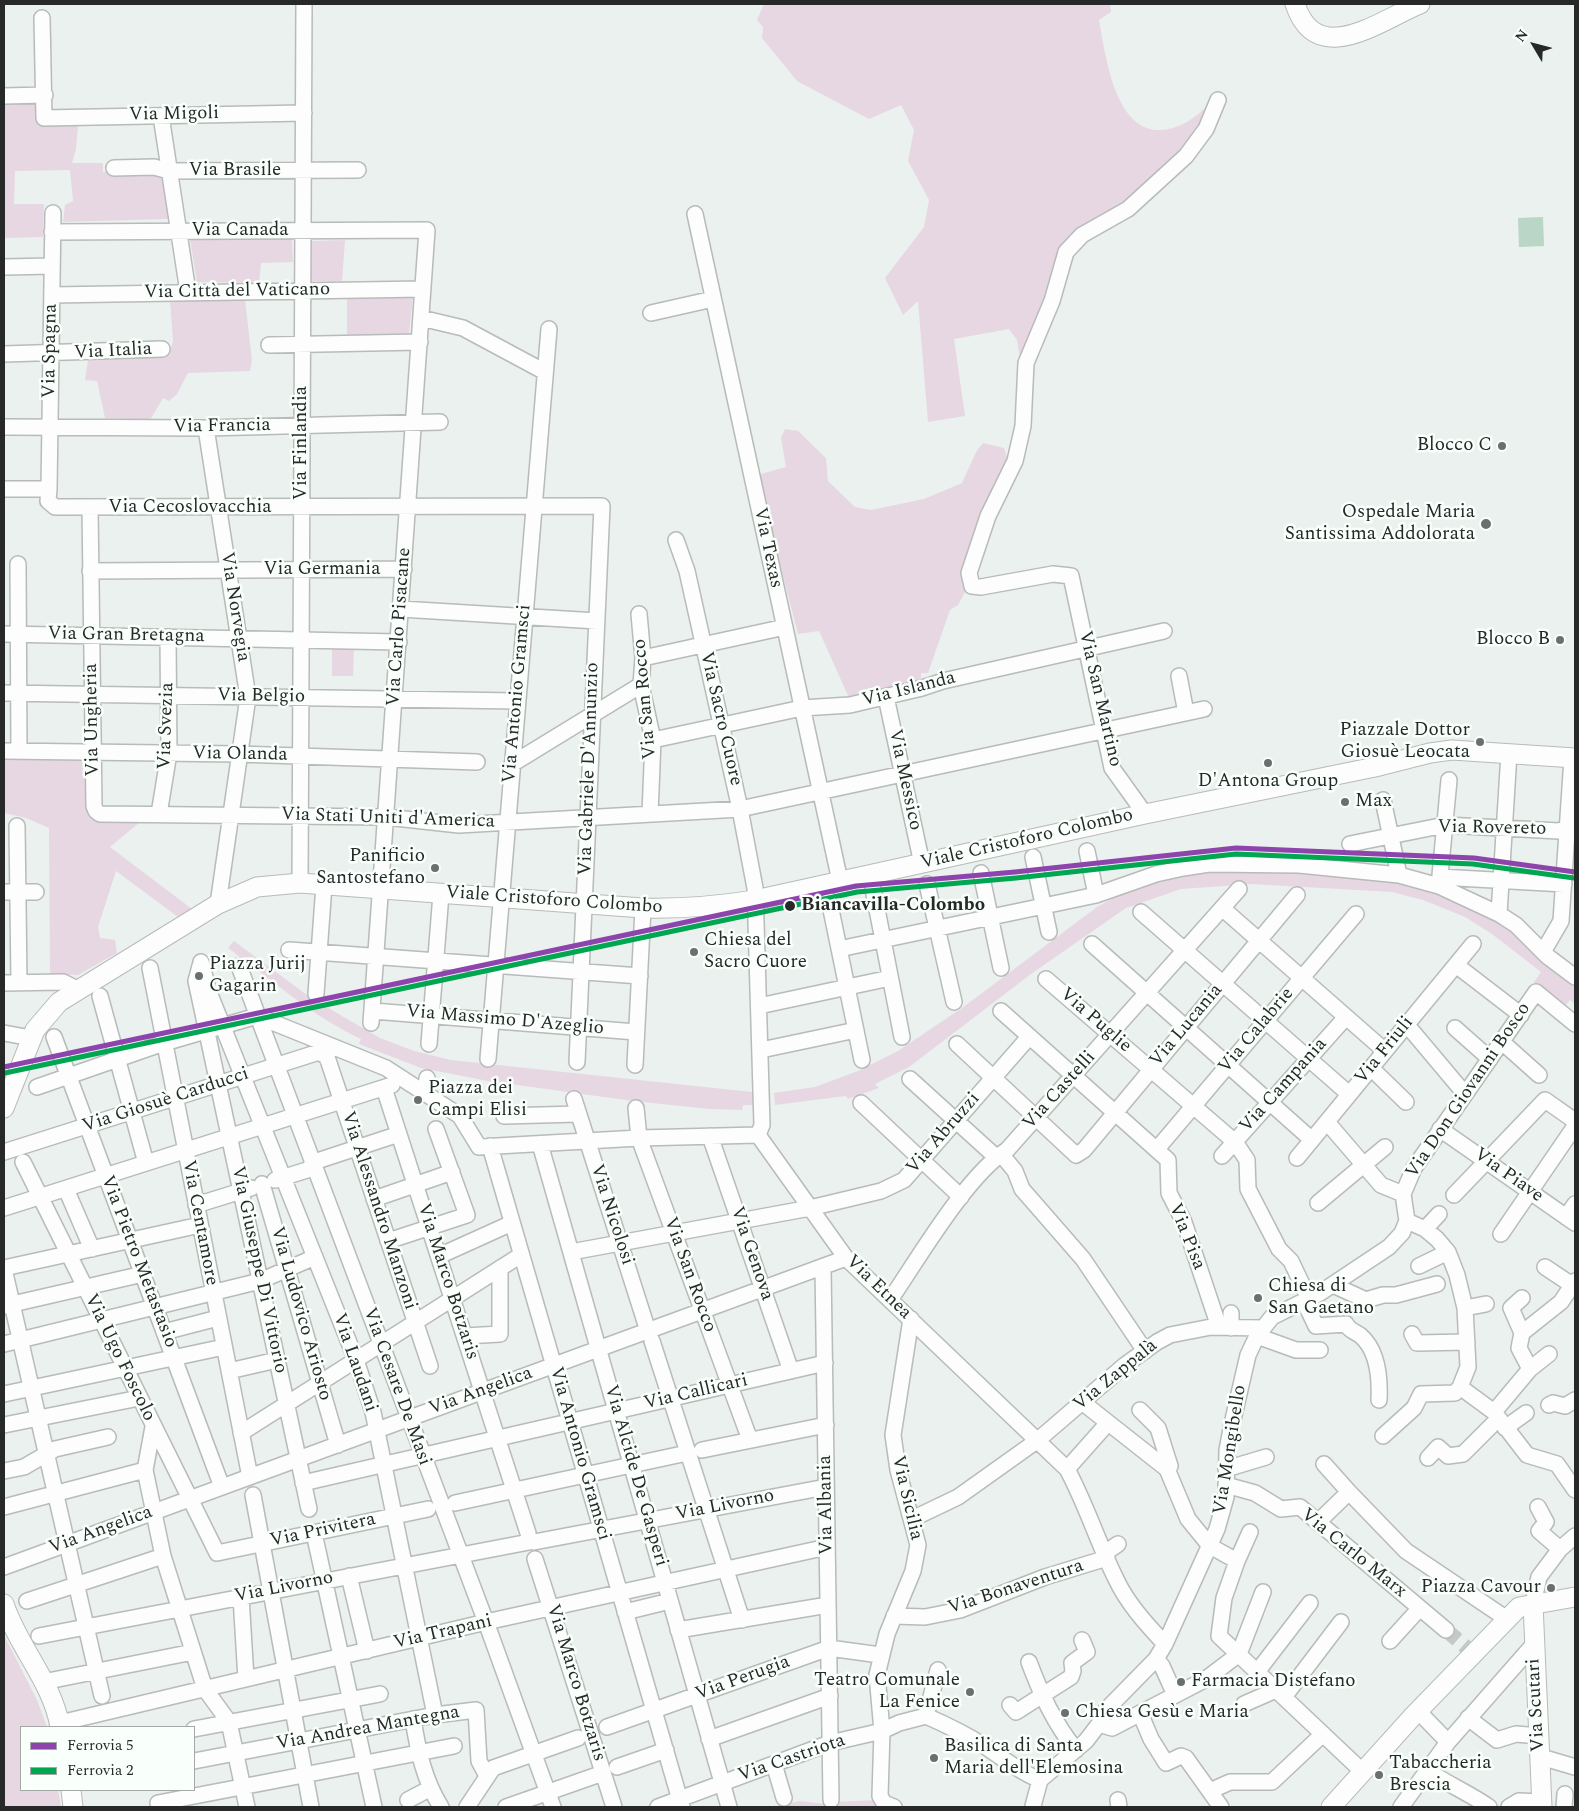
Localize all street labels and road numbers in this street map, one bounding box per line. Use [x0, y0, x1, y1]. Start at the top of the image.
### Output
street label: Via Migoli [129, 103, 219, 127]
street label: Via Brasile [189, 160, 281, 182]
street label: Via Canada [191, 220, 289, 242]
street label: Via Città del Vaticano [144, 279, 330, 305]
street label: Via Spagna [39, 303, 63, 399]
street label: Via Italia [73, 339, 153, 365]
street label: Via Finlandia [291, 386, 313, 500]
street label: Via Francia [173, 415, 271, 439]
street label: Via Cecoslovacchia [108, 497, 272, 519]
street label: Via Texas [747, 506, 787, 590]
street label: Via Carlo Pisacane [383, 547, 417, 707]
street label: Via Norvegia [214, 550, 254, 664]
street label: Via Germania [263, 559, 381, 581]
street label: Via Antonio Gramsci [499, 604, 537, 784]
street label: Via Gran Bretagna [47, 623, 205, 649]
street label: Via San Martino [1072, 629, 1126, 769]
street label: Via San Rocco [629, 638, 663, 760]
street label: Via Sacro Cuore [693, 650, 747, 788]
street label: Via Gabriele D'Annunzio [575, 662, 605, 876]
street label: Via Ungheria [81, 663, 105, 777]
street label: Via Islanda [860, 667, 958, 713]
street label: Via Svezia [154, 682, 180, 770]
street label: Via Belgio [217, 685, 305, 709]
street label: Via Messico [882, 727, 926, 833]
street label: Via Olanda [192, 743, 288, 767]
street label: Via Stati Uniti d'America [281, 804, 495, 834]
street label: Viale Cristoforo Colombo [919, 804, 1135, 876]
street label: Via Rovereto [1437, 817, 1547, 841]
street label: Viale Cristoforo Colombo [445, 882, 663, 920]
street label: Via Lucania [1146, 980, 1228, 1072]
street label: Via Calabrie [1214, 983, 1300, 1079]
street label: Via Puglie [1054, 984, 1136, 1058]
street label: Via Don Giovanni Bosco [1402, 999, 1536, 1183]
street label: Via Massimo D'Azeglio [405, 1001, 605, 1041]
street label: Via Friuli [1351, 1012, 1419, 1090]
street label: Via Campania [1235, 1034, 1333, 1138]
street label: Via Castelli [1019, 1047, 1101, 1135]
street label: Via Giosuè Carducci [80, 1063, 252, 1139]
street label: Via Abruzzi [902, 1088, 986, 1180]
street label: Via Alessandro Manzoni [335, 1109, 421, 1313]
street label: Via Piave [1469, 1144, 1547, 1208]
street label: Via Centamore [176, 1158, 222, 1288]
street label: Via Nicolosi [584, 1162, 638, 1268]
street label: Via Giuseppe Di Vittorio [225, 1164, 291, 1376]
street label: Via Pietro Metastasio [95, 1173, 181, 1351]
street label: Via Pisa [1162, 1200, 1210, 1274]
street label: Via Marco Botzaris [411, 1201, 483, 1363]
street label: Via Genova [724, 1204, 778, 1304]
street label: Via San Rocco [658, 1214, 720, 1336]
street label: Via Ludovico Ariosto [264, 1224, 336, 1404]
street label: Via Etnea [840, 1251, 916, 1325]
street label: Via Ugo Foscolo [78, 1291, 160, 1425]
street label: Via Cesare De Masi [357, 1305, 435, 1469]
street label: Via Laudani [326, 1311, 382, 1415]
street label: Via Zappalà [1069, 1335, 1163, 1417]
street label: Via Angelica [426, 1363, 536, 1421]
street label: Via Antonio Gramsci [543, 1365, 615, 1543]
street label: Via Callicari [642, 1370, 750, 1416]
street label: Via Alcide De Gasperi [598, 1383, 672, 1569]
street label: Via Mongibello [1209, 1383, 1253, 1517]
street label: Via Sicilia [885, 1454, 927, 1542]
street label: Via Albania [815, 1455, 839, 1555]
street label: Via Livorno [674, 1485, 776, 1527]
street label: Via Angelica [46, 1502, 156, 1560]
street label: Via Carlo Marx [1295, 1504, 1411, 1604]
street label: Via Privitera [268, 1509, 378, 1553]
street label: Via Bonaventura [945, 1555, 1087, 1621]
street label: Via Livorno [233, 1567, 335, 1609]
street label: Via Marco Botzaris [540, 1602, 610, 1764]
street label: Via Trapani [392, 1611, 494, 1655]
street label: Via Perugia [693, 1651, 793, 1707]
street label: Via Scutari [1523, 1658, 1551, 1752]
street label: Via Andrea Mantegna [275, 1702, 461, 1756]
street label: Via Castriota [735, 1730, 849, 1788]

